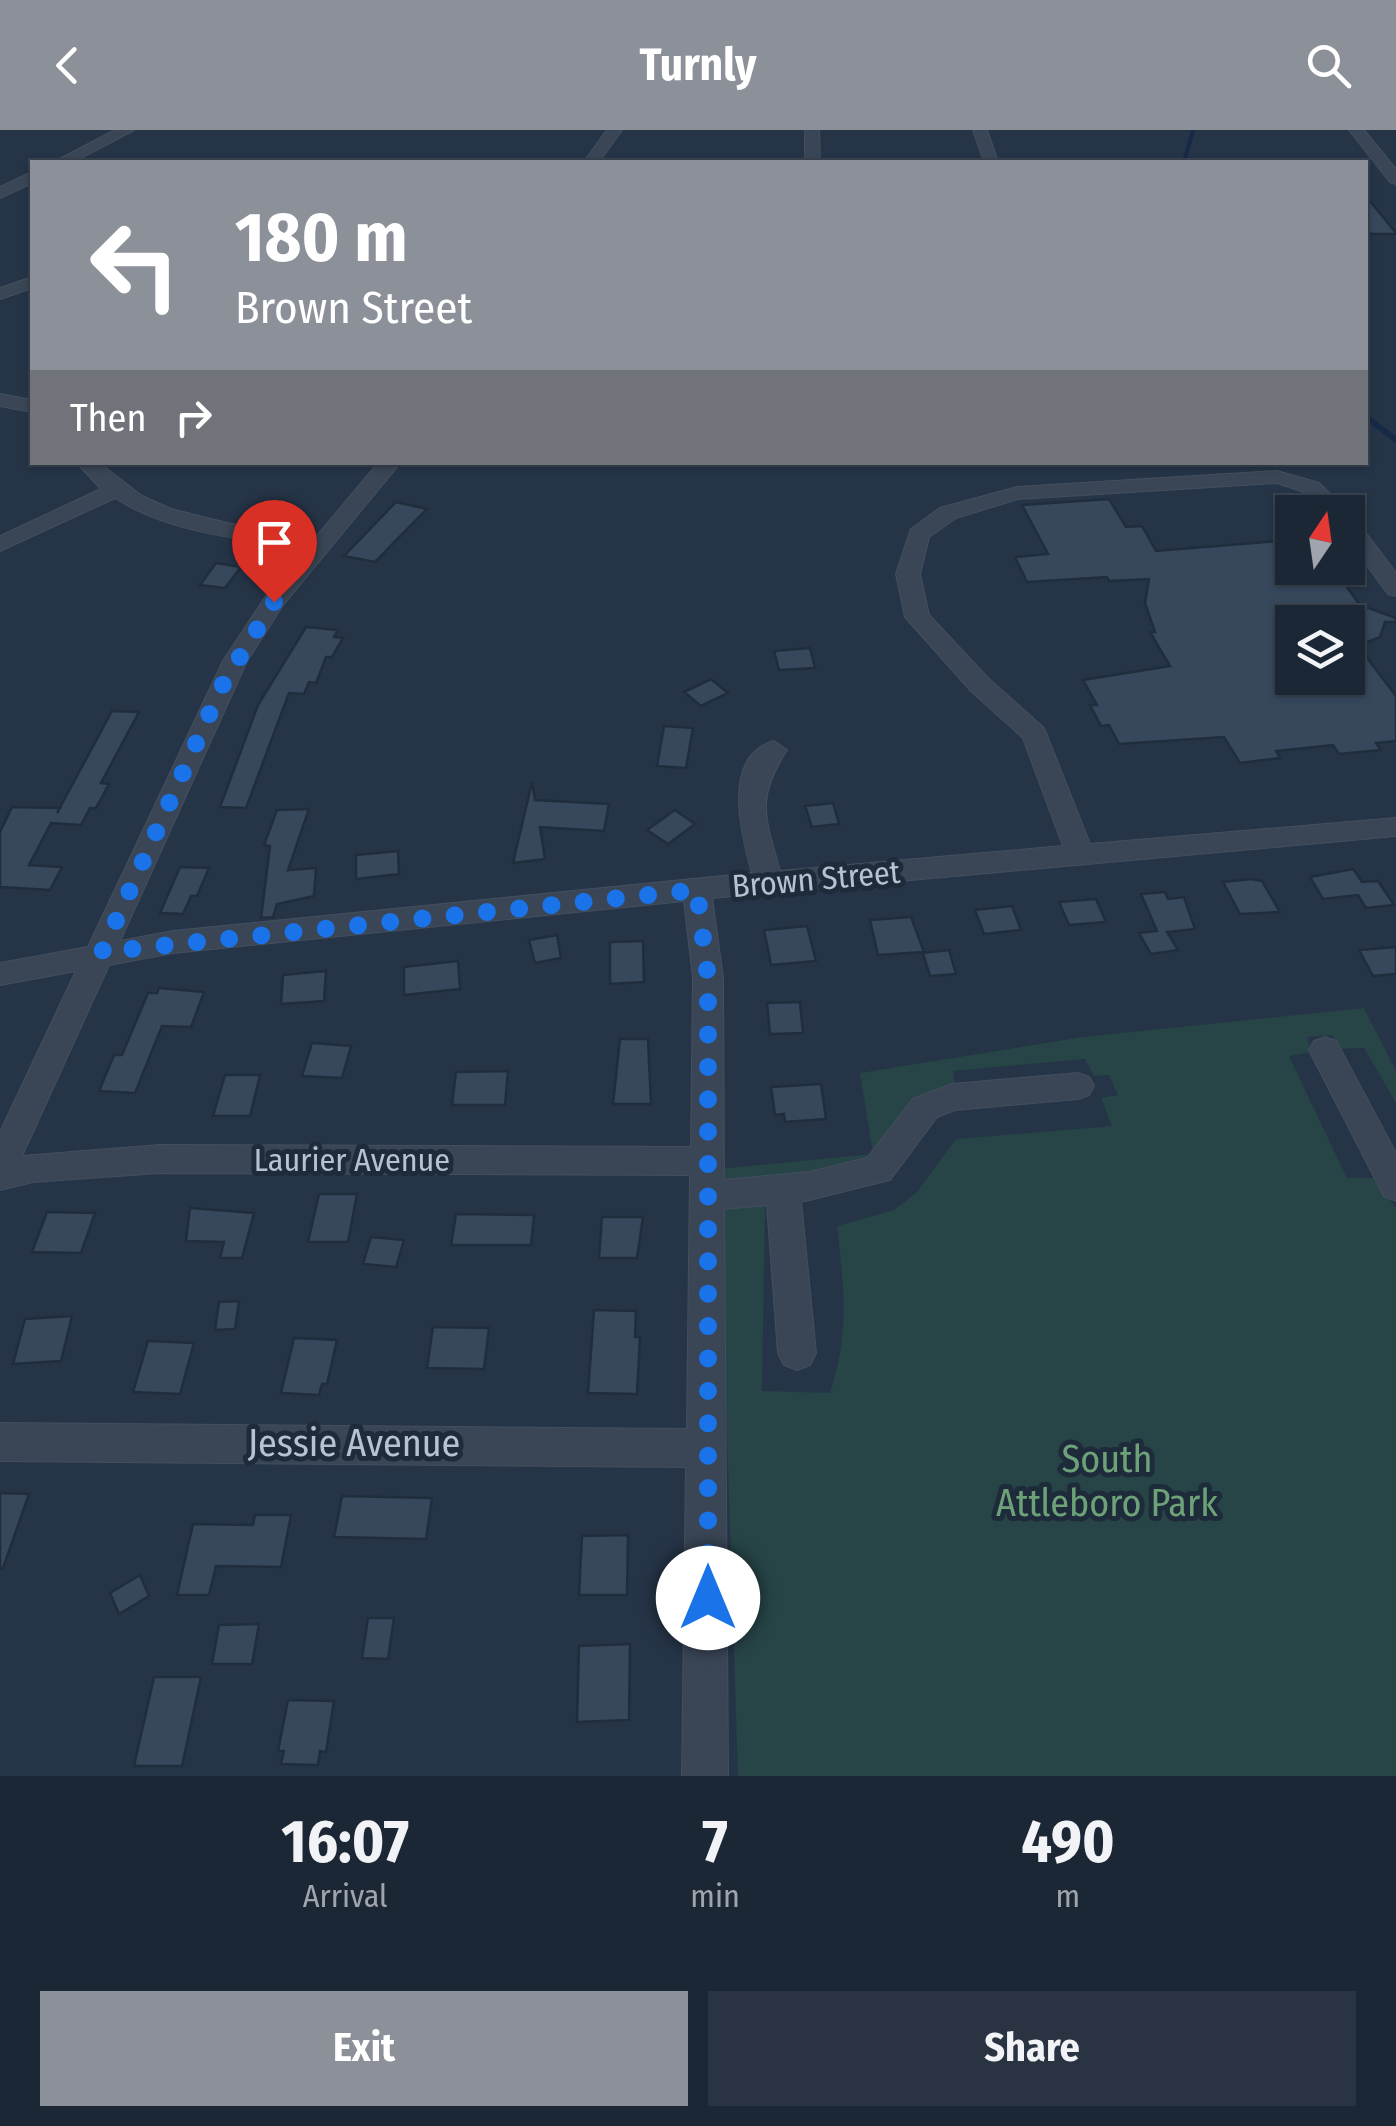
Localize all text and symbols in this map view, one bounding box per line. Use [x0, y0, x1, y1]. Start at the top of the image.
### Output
icon: back [40, 38, 95, 93]
text: Turnly [640, 38, 756, 92]
icon: search [1301, 38, 1356, 93]
text: 180 m [235, 196, 408, 280]
icon: left [70, 200, 200, 330]
text: Brown Street [235, 281, 472, 335]
icon: right [166, 390, 221, 445]
text: Then [70, 395, 146, 441]
north arrow [1275, 495, 1365, 585]
map controls [1275, 495, 1365, 695]
pin [232, 500, 317, 603]
icon: arrive [247, 515, 302, 570]
button: layers [1275, 605, 1365, 695]
street label: Brown Street [730, 853, 902, 905]
street label: Laurier Avenue [254, 1141, 450, 1179]
street label: Jessie Avenue [248, 1420, 460, 1466]
park label: South Attleboro Park [996, 1436, 1218, 1526]
position arrow [656, 1546, 760, 1650]
text: 16:07 [281, 1806, 409, 1878]
text: 7 [702, 1806, 728, 1878]
text: 490 [1021, 1806, 1115, 1878]
text: Arrival [303, 1877, 388, 1915]
text: min [690, 1877, 740, 1915]
text: m [1056, 1877, 1080, 1915]
button: Exit [40, 1991, 688, 2106]
button: Share [708, 1991, 1356, 2106]

